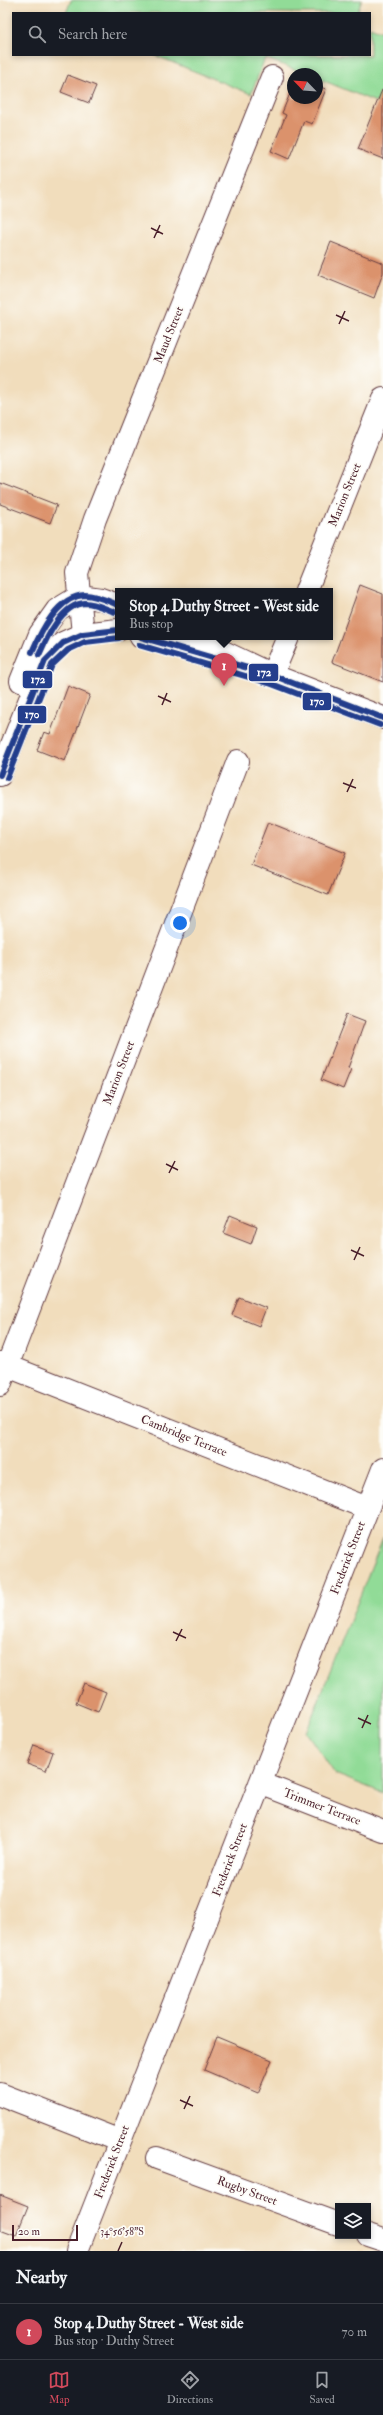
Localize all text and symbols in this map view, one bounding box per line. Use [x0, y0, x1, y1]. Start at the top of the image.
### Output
search box [12, 12, 371, 56]
icon: search [26, 23, 48, 45]
text: Search here [58, 25, 127, 44]
north arrow [287, 68, 323, 104]
street label: Maud Street [151, 304, 187, 366]
street label: Marion Street [325, 461, 365, 529]
popup [115, 588, 333, 640]
text: Stop 4 Duthy Street - West side [129, 597, 319, 616]
text: Bus stop [129, 616, 173, 632]
pin: 1 [211, 653, 237, 686]
line badge: 172 [248, 663, 279, 682]
text: 172 [257, 666, 272, 679]
line badge: 172 [22, 670, 53, 689]
text: 172 [31, 673, 46, 686]
line badge: 170 [302, 692, 332, 711]
text: 170 [310, 695, 325, 708]
line badge: 170 [17, 705, 47, 724]
text: 170 [25, 708, 40, 721]
your location [170, 913, 190, 933]
street label: Marion Street [100, 1039, 138, 1107]
street label: Cambridge Terrace [139, 1412, 229, 1460]
street label: Frederick Street [327, 1519, 369, 1597]
street label: Trimmer Terrace [281, 1785, 363, 1829]
street label: Frederick Street [209, 1821, 251, 1899]
street label: Frederick Street [91, 2123, 133, 2201]
street label: Rugby Street [215, 2173, 279, 2209]
map controls [335, 2203, 371, 2239]
button: layers [335, 2203, 371, 2239]
scale bar [12, 2223, 78, 2242]
text: 20 m [18, 2225, 40, 2238]
text: 34°56'58"S [100, 2226, 144, 2238]
text: Nearby [16, 2267, 67, 2288]
text: Stop 4 Duthy Street - West side [54, 2314, 243, 2333]
text: 1 [27, 2324, 31, 2340]
text: 70 m [342, 2324, 367, 2340]
text: Bus stop · Duthy Street [54, 2333, 174, 2349]
tab: Map [48, 2369, 70, 2406]
tab: Directions [167, 2369, 213, 2406]
tab: Saved [310, 2369, 335, 2406]

